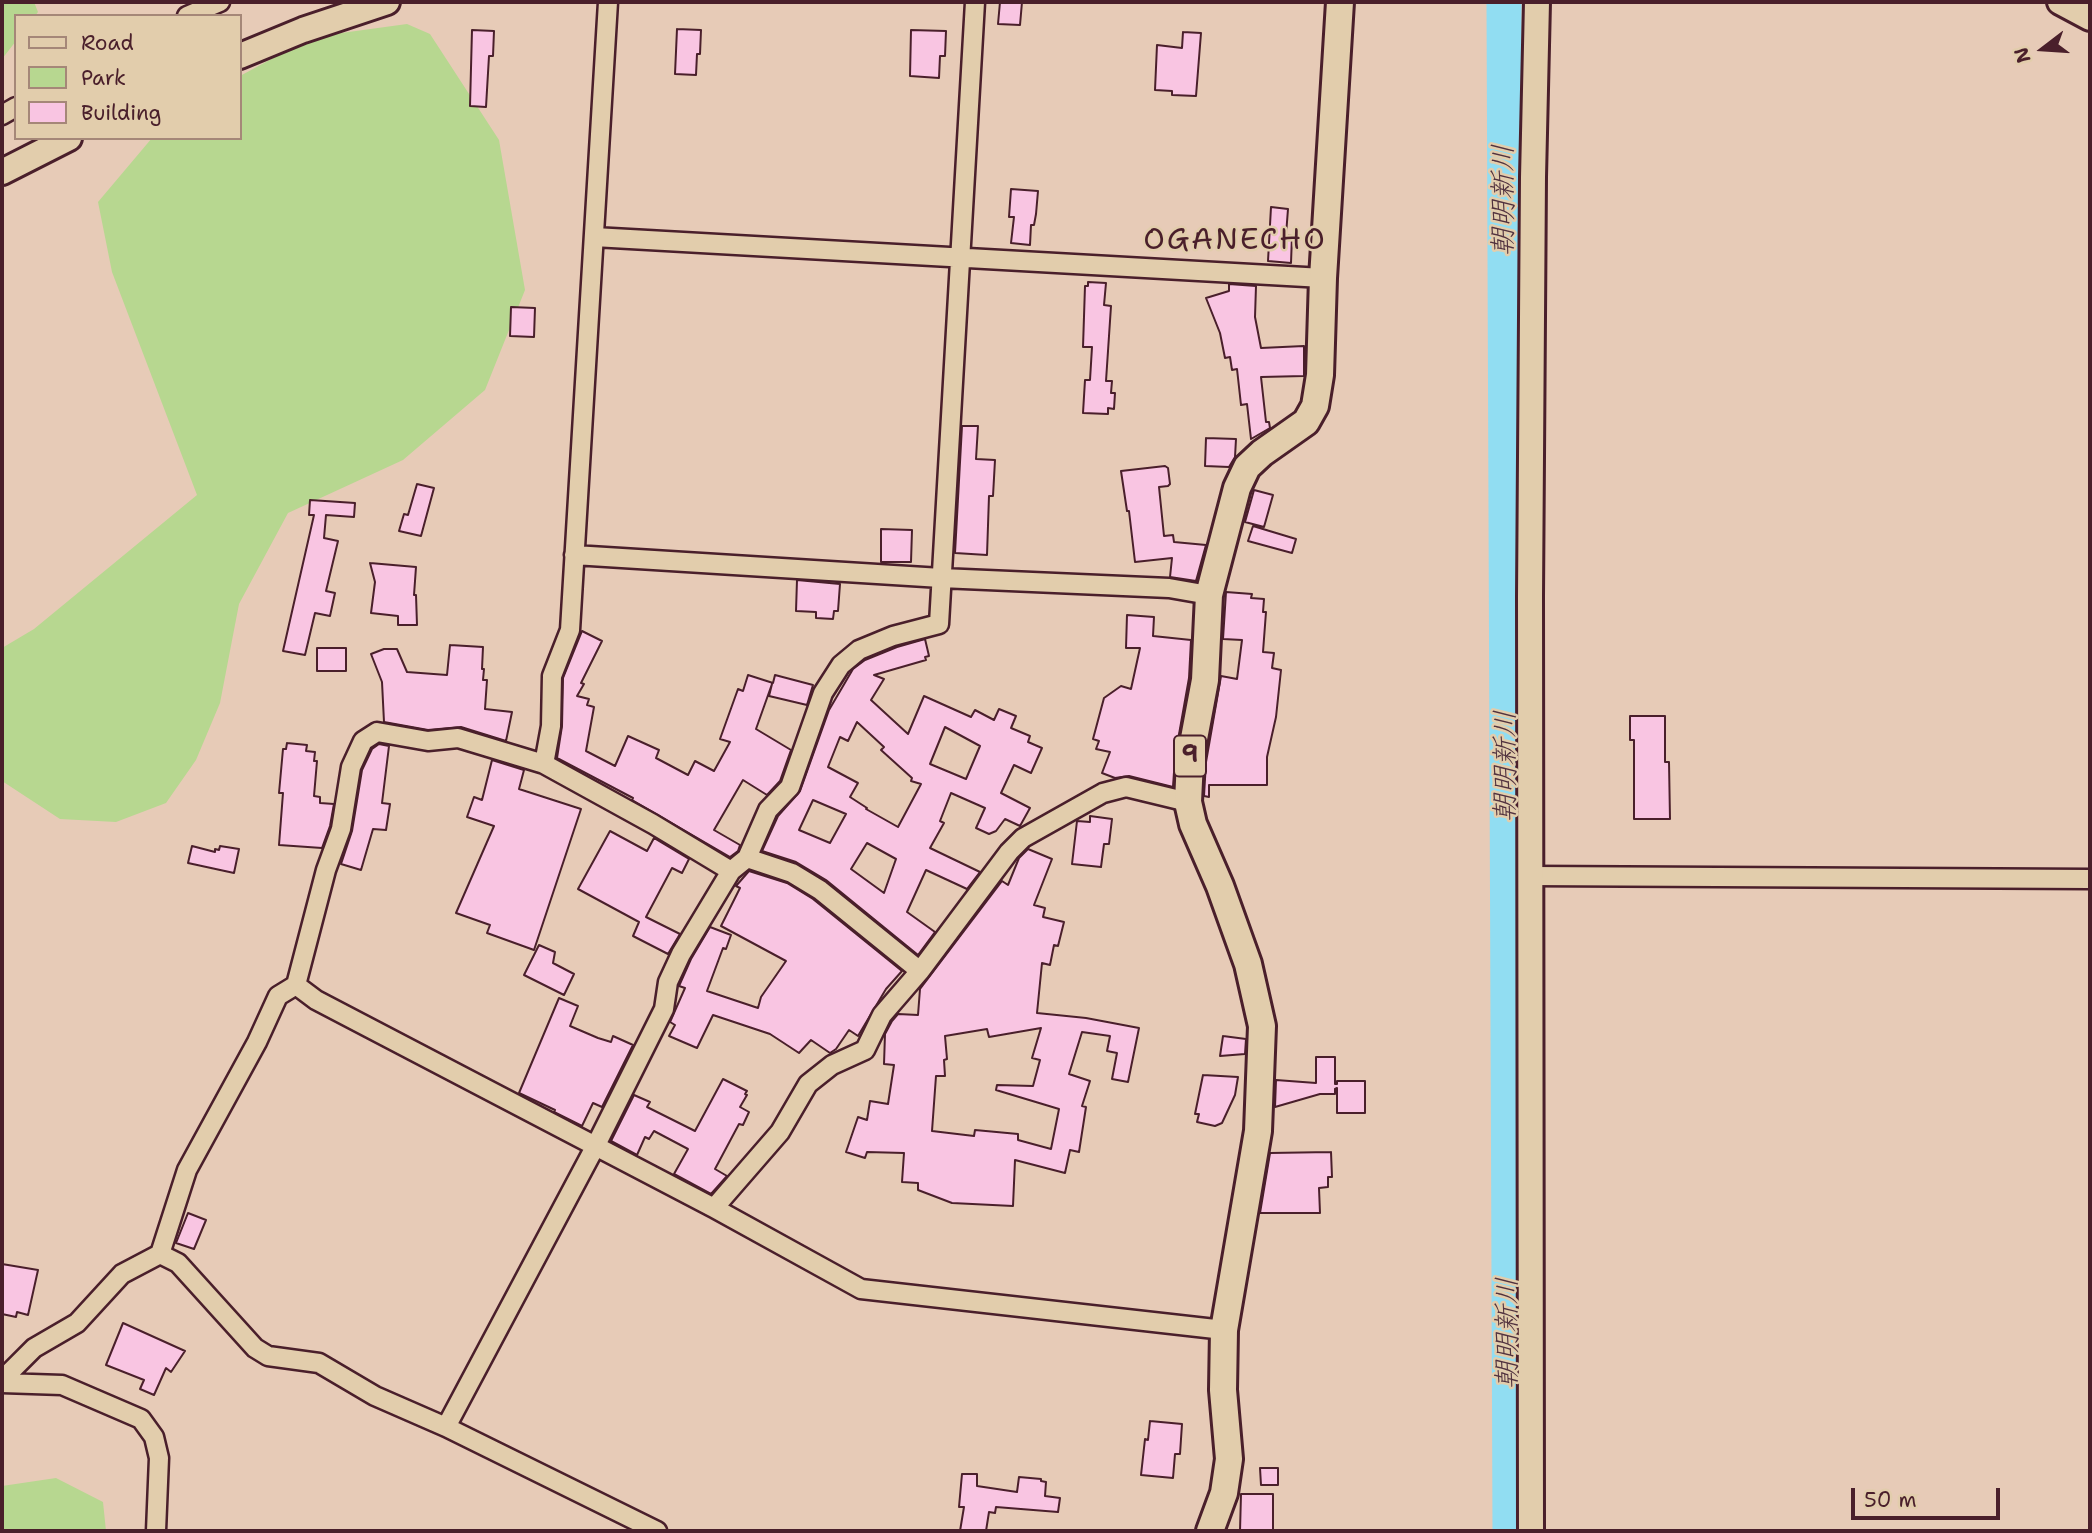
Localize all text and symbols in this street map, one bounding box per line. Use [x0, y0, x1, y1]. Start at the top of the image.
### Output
legend [14, 14, 242, 140]
north arrow [2008, 14, 2078, 84]
text: Road [81, 29, 134, 57]
text: N [2008, 44, 2037, 66]
text: Park [81, 64, 126, 92]
text: Building [81, 99, 161, 127]
water label: 朝明新川 [1488, 144, 1522, 256]
district label: OGANECHO [1144, 223, 1326, 259]
water label: 朝明新川 [1490, 710, 1524, 822]
road number: 9 [1174, 736, 1206, 776]
water label: 朝明新川 [1492, 1277, 1526, 1389]
scale bar [1854, 1474, 2003, 1518]
text: 50 m [1864, 1486, 1917, 1514]

